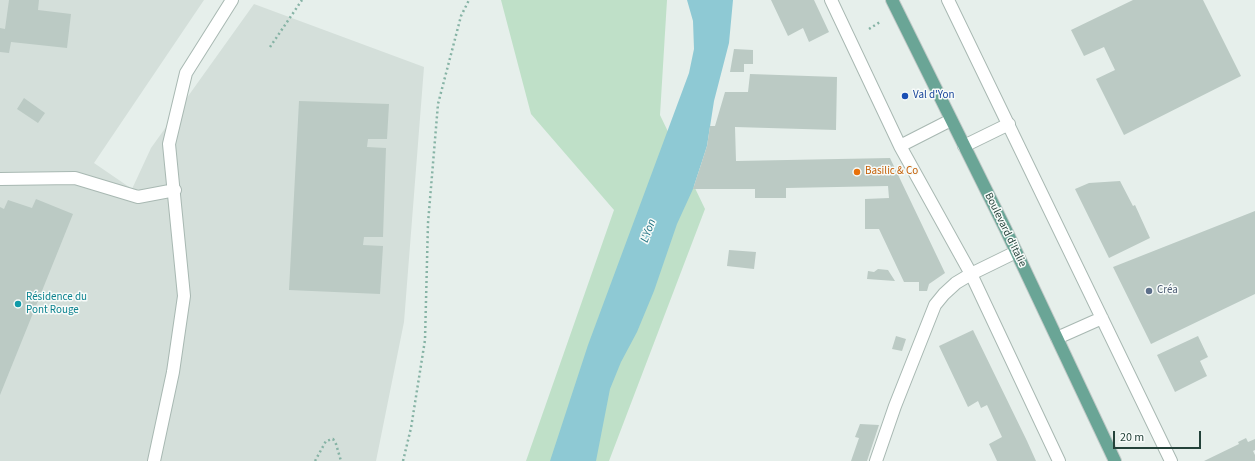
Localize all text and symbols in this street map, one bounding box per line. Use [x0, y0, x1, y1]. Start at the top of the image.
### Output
place label: Val d'Yon [913, 89, 955, 103]
marker: Val d'Yon [900, 91, 910, 101]
place label: Basilic & Co [865, 165, 918, 179]
marker: Basilic & Co [852, 167, 862, 177]
street label: Boulevard d'Italie [981, 191, 1029, 269]
water label: L'Yon [638, 217, 660, 245]
place label: Créa [1157, 284, 1178, 298]
marker: Créa [1144, 286, 1154, 296]
place label: Résidence du Pont Rouge [26, 291, 87, 317]
marker: Résidence du Pont Rouge [13, 299, 23, 309]
scale bar [1115, 423, 1203, 449]
text: 20 m [1120, 429, 1144, 446]

